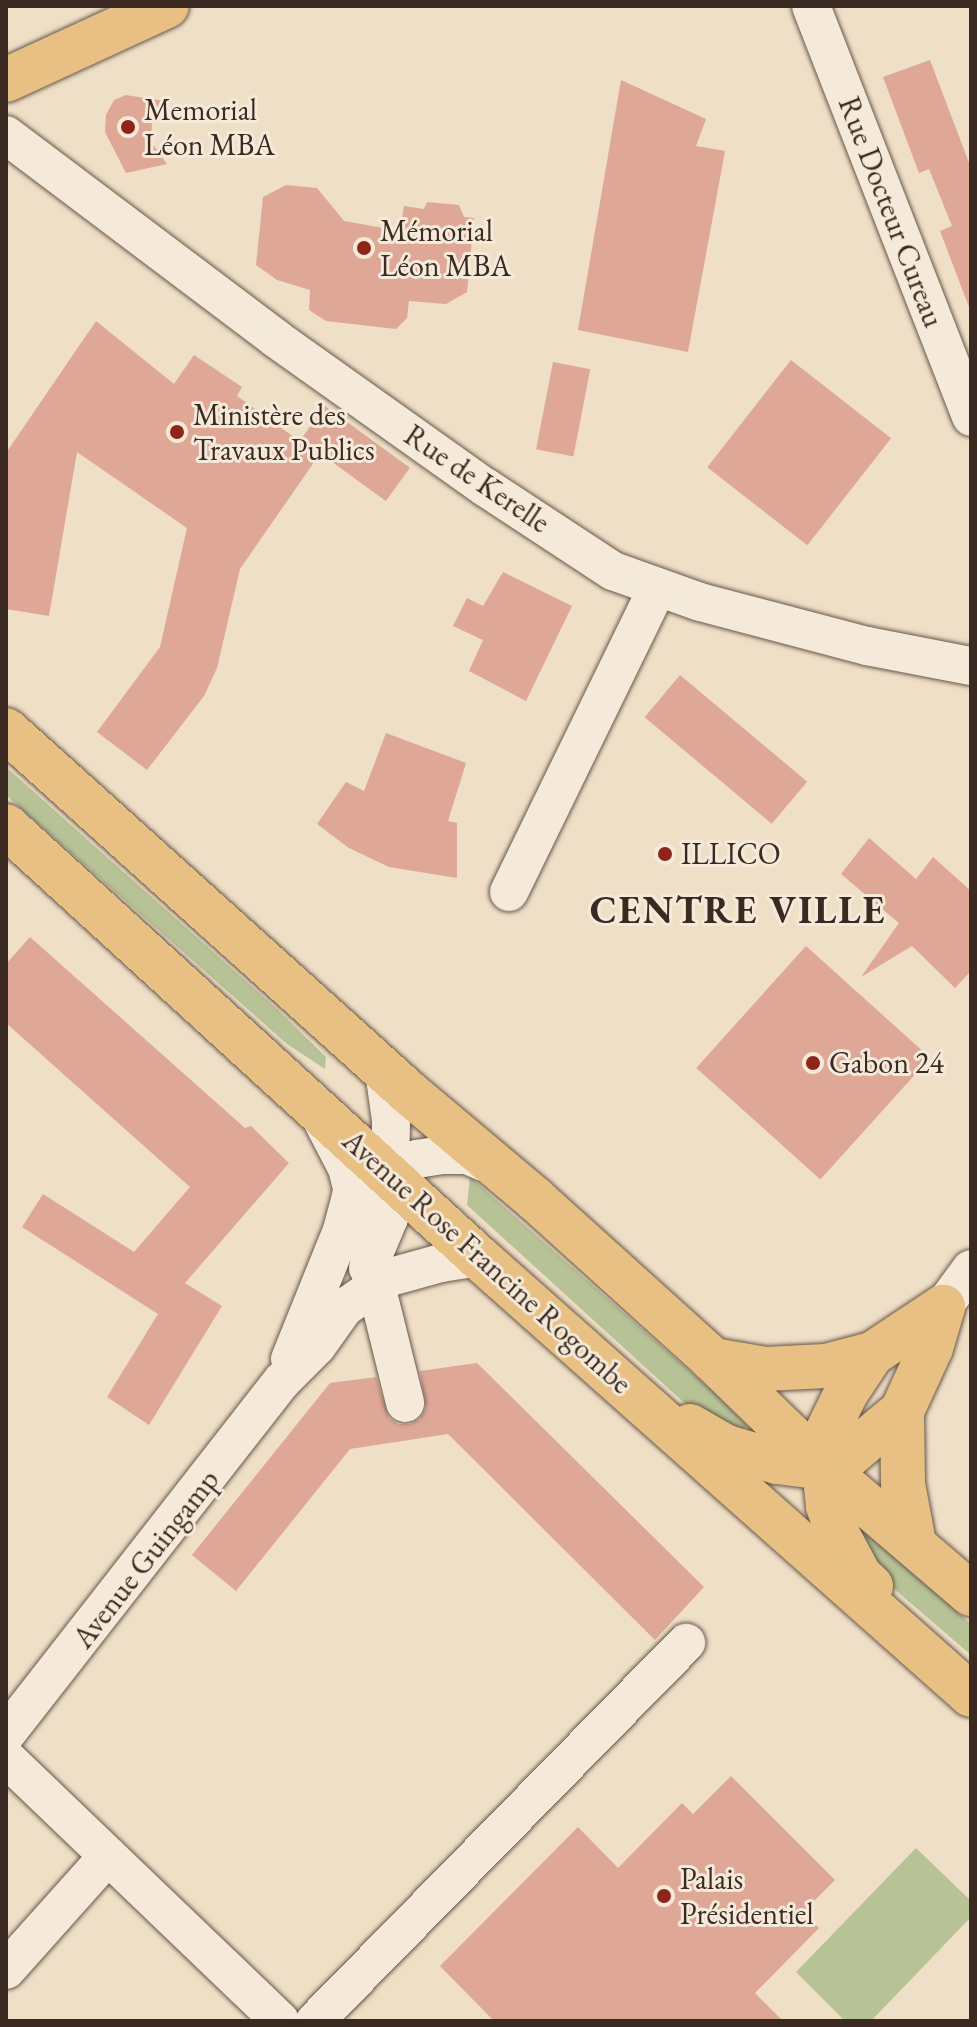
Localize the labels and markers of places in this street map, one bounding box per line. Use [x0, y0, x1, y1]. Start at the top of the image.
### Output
place label: Memorial Léon MBA [144, 92, 275, 162]
marker: Memorial Léon MBA [119, 118, 137, 136]
place label: Mémorial Léon MBA [380, 213, 511, 284]
marker: Mémorial Léon MBA [355, 239, 373, 257]
place label: Ministère des Travaux Publics [193, 397, 375, 468]
marker: Ministère des Travaux Publics [168, 423, 186, 441]
place label: ILLICO [681, 836, 781, 872]
marker: ILLICO [656, 845, 674, 863]
place label: Gabon 24 [829, 1045, 944, 1081]
marker: Gabon 24 [804, 1054, 822, 1072]
place label: Palais Présidentiel [680, 1861, 814, 1932]
marker: Palais Présidentiel [655, 1887, 673, 1905]

